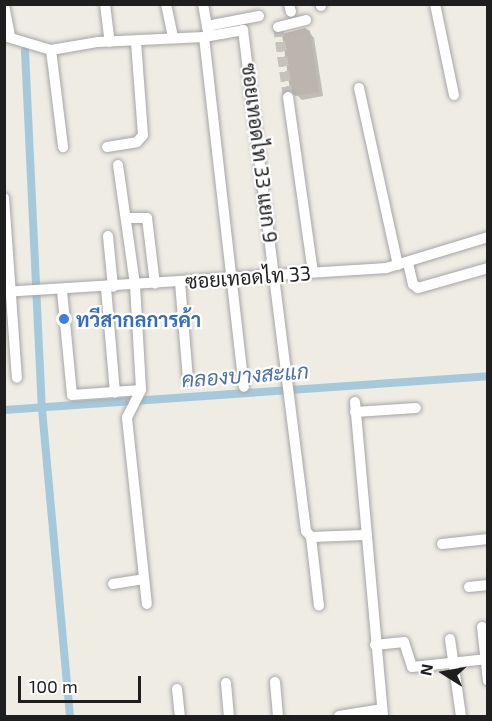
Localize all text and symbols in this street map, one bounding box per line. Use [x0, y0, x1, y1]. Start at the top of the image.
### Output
street label: ซอยเทอดไท 33 แยก 9 [237, 62, 283, 244]
street label: ซอยเทอดไท 33 [184, 261, 312, 293]
place label: ทวีสากลการค้า [76, 307, 201, 331]
marker: ทวีสากลการค้า [57, 312, 71, 326]
water label: คลองบางสะแก [180, 358, 310, 392]
north arrow [414, 643, 474, 703]
text: N [415, 662, 436, 677]
scale bar [21, 664, 144, 702]
text: 100 m [29, 675, 78, 697]

